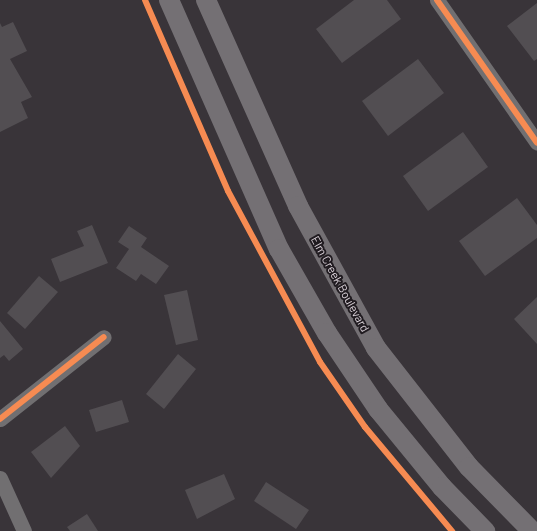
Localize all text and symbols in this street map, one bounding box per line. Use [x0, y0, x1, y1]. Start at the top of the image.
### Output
street label: Elm Creek Boulevard [308, 234, 372, 334]

